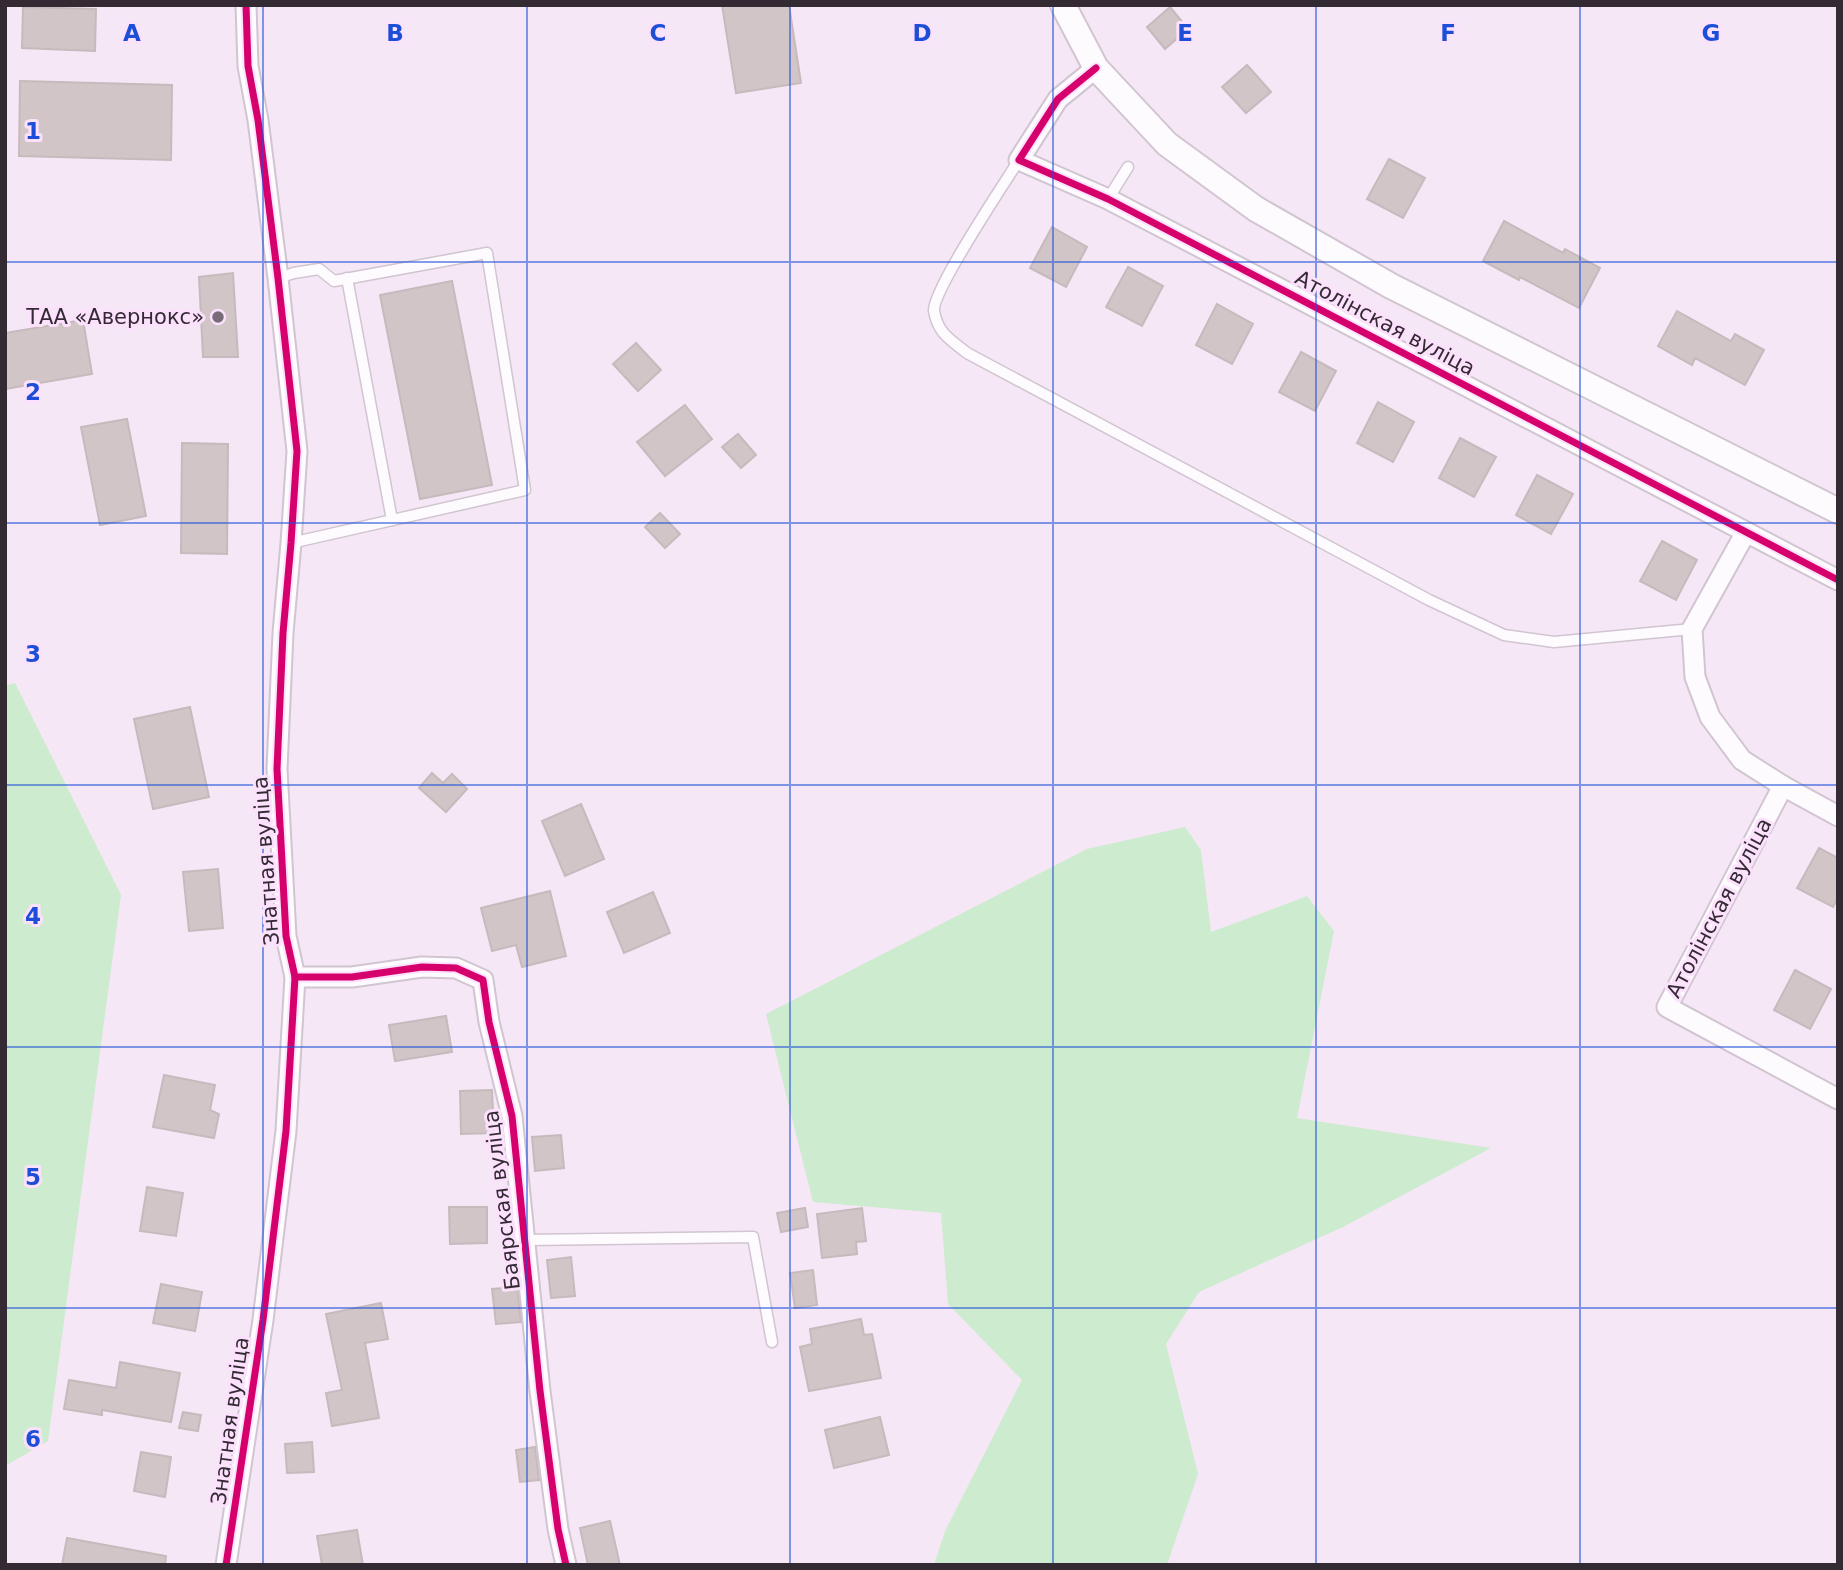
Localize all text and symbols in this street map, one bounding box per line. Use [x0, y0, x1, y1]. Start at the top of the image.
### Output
text: A [123, 20, 141, 46]
text: B [386, 20, 404, 46]
text: C [650, 20, 666, 46]
text: D [912, 20, 932, 46]
text: E [1177, 20, 1193, 46]
text: F [1440, 20, 1456, 46]
text: G [1702, 20, 1720, 46]
text: 1 [25, 118, 41, 144]
street label: Атолінская вуліца [1291, 265, 1479, 381]
place label: ТАА «Авернокс» [25, 305, 204, 329]
marker: ТАА «Авернокс» [210, 309, 226, 325]
text: 2 [25, 379, 41, 405]
text: 3 [25, 641, 41, 667]
street label: Знатная вуліца [248, 776, 284, 946]
street label: Атолінская вуліца [1661, 814, 1777, 1002]
text: 4 [25, 903, 41, 929]
street label: Баярская вуліца [479, 1109, 525, 1291]
text: 5 [25, 1164, 41, 1190]
street label: Знатная вуліца [206, 1335, 254, 1507]
text: 6 [25, 1426, 41, 1452]

